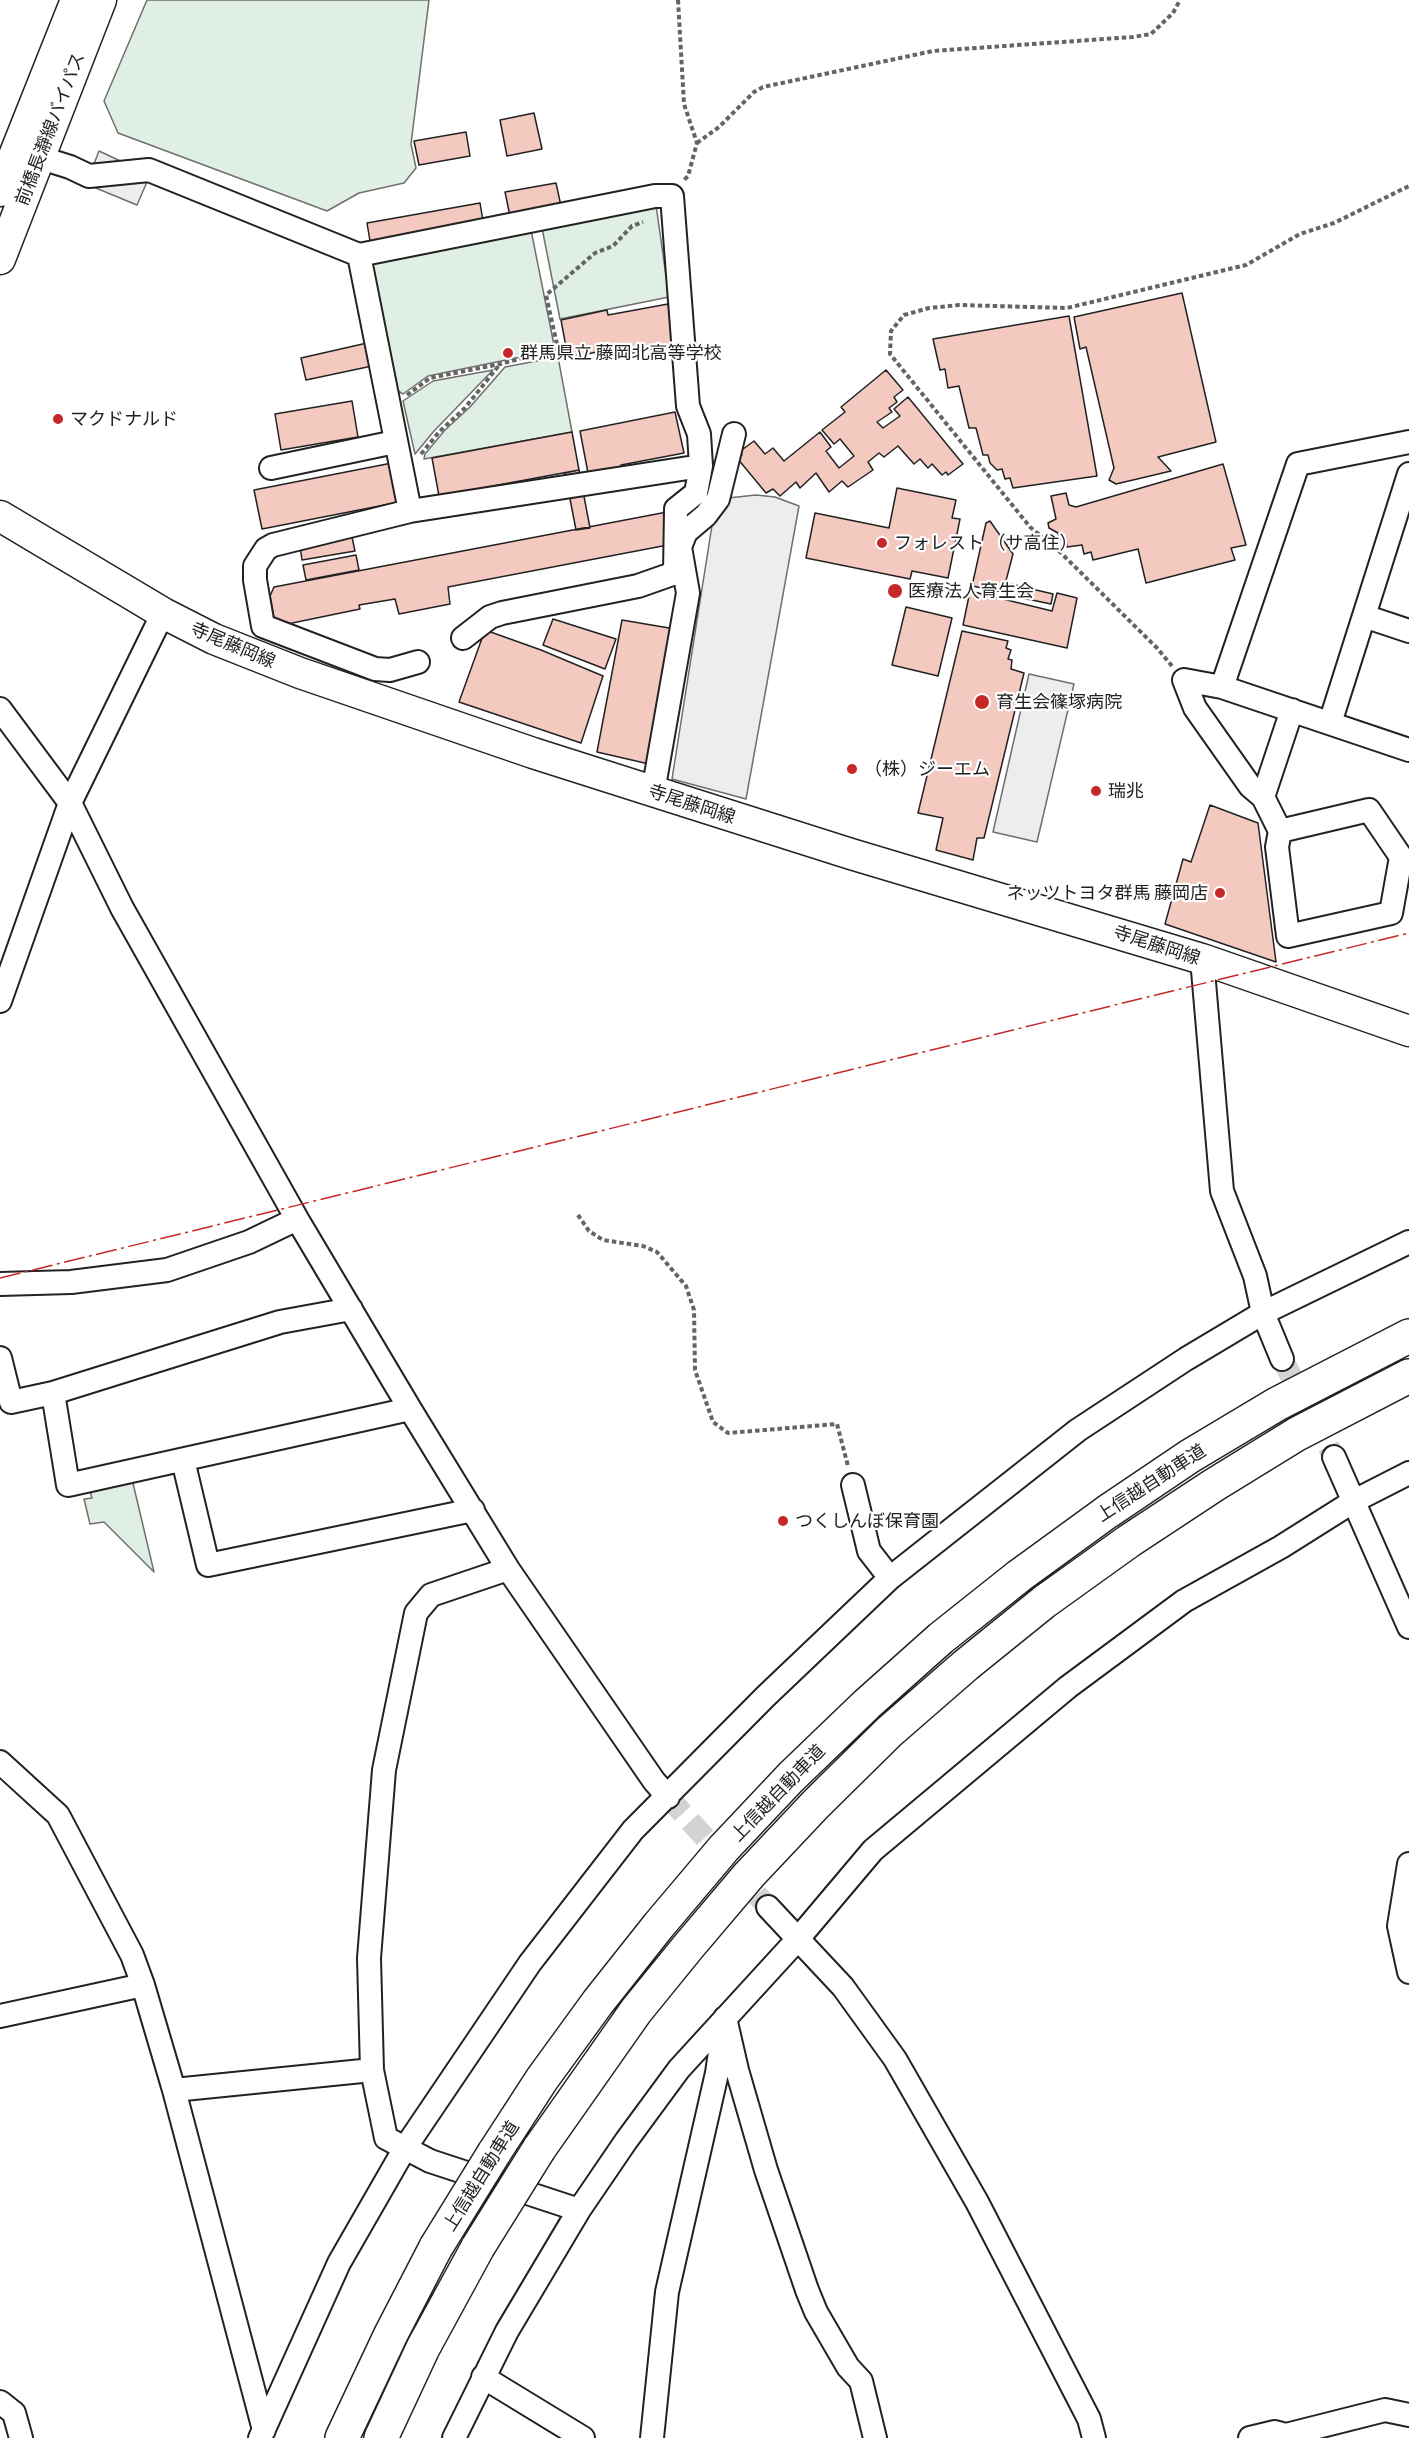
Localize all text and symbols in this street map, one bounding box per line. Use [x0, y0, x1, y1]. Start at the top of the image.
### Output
street label: 前橋長瀞線バイパス [11, 50, 89, 208]
place label: 群馬県立 藤岡北高等学校 [520, 342, 721, 364]
marker: 群馬県立 藤岡北高等学校 [501, 346, 515, 360]
place label: マクドナルド [70, 408, 178, 430]
marker: マクドナルド [51, 412, 65, 426]
place label: フォレスト （サ高住） [894, 532, 1077, 554]
marker: フォレスト （サ高住） [875, 536, 889, 550]
place label: 医療法人育生会 [908, 580, 1034, 602]
marker: 医療法人育生会 [886, 582, 904, 600]
street label: 寺尾藤岡線 [187, 617, 279, 673]
place label: 育生会篠塚病院 [996, 691, 1122, 713]
marker: 育生会篠塚病院 [973, 693, 991, 711]
place label: （株）ジーエム [864, 758, 990, 780]
marker: （株）ジーエム [845, 762, 859, 776]
street label: 寺尾藤岡線 [646, 780, 738, 828]
place label: 瑞兆 [1108, 780, 1144, 802]
marker: 瑞兆 [1089, 784, 1103, 798]
place label: ネッツトヨタ群馬 藤岡店 [1007, 882, 1208, 904]
marker: ネッツトヨタ群馬 藤岡店 [1213, 886, 1227, 900]
street label: 寺尾藤岡線 [1111, 921, 1203, 969]
street label: 上信越自動車道 [1092, 1440, 1210, 1526]
place label: つくしんぼ保育園 [795, 1510, 939, 1532]
marker: つくしんぼ保育園 [776, 1514, 790, 1528]
street label: 上信越自動車道 [726, 1740, 830, 1846]
street label: 上信越自動車道 [438, 2117, 524, 2235]

